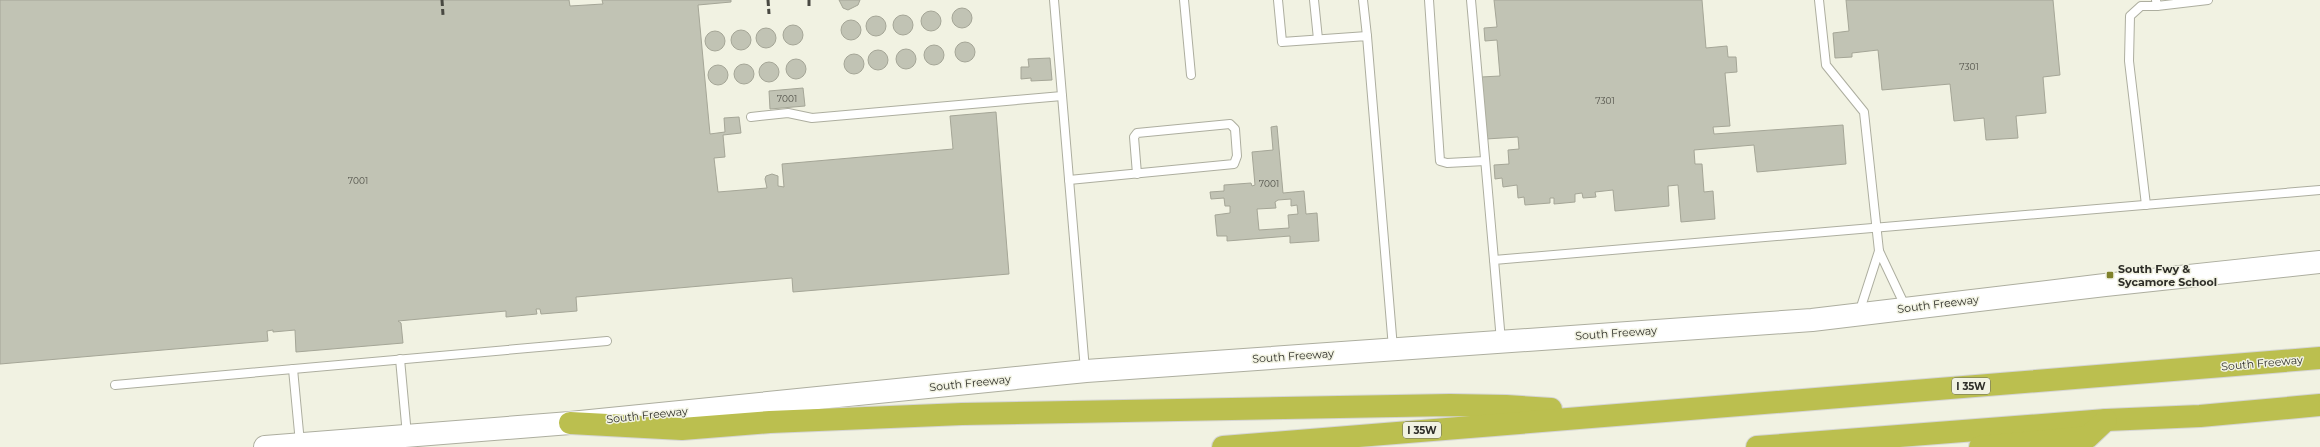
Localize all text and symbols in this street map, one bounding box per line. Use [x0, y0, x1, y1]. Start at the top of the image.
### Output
house number: 7301 [1959, 61, 1979, 72]
house number: 7001 [777, 93, 797, 104]
house number: 7301 [1595, 95, 1615, 106]
house number: 7001 [348, 175, 368, 186]
house number: 7001 [1259, 178, 1279, 189]
place label: South Fwy & Sycamore School [2118, 262, 2217, 289]
marker: South Fwy & Sycamore School [2105, 270, 2115, 280]
street label: South Freeway [1897, 292, 1979, 316]
street label: South Freeway [1575, 323, 1657, 343]
street label: South Freeway [1252, 346, 1334, 366]
street label: South Freeway [2221, 352, 2303, 374]
street label: South Freeway [929, 372, 1011, 394]
road number: I 35W [1952, 378, 1990, 394]
street label: South Freeway [606, 404, 688, 426]
road number: I 35W [1403, 422, 1441, 438]

